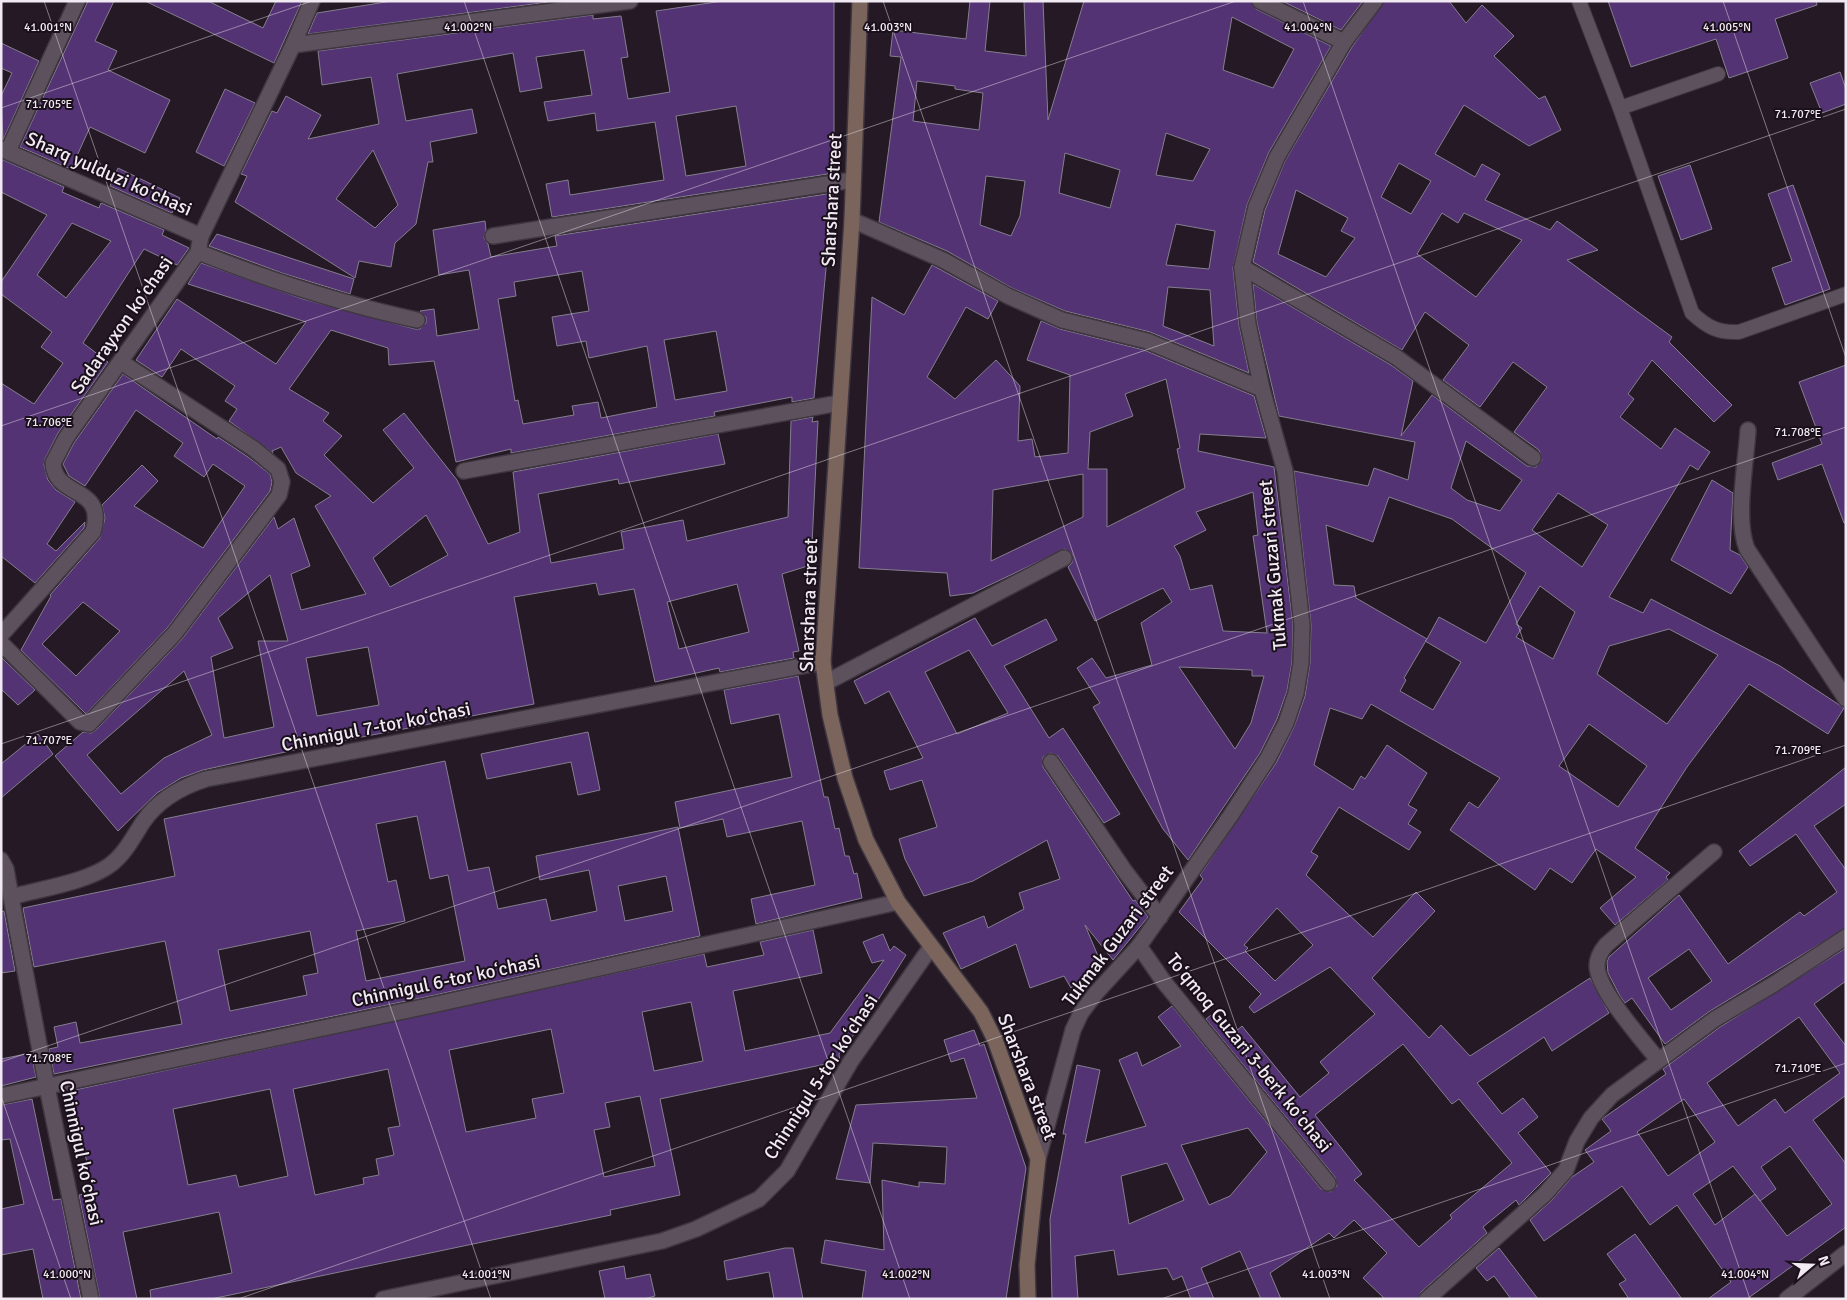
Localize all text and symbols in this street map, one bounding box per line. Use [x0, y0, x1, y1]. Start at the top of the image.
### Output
text: 41.001°N [24, 20, 72, 35]
text: 41.002°N [444, 20, 492, 35]
text: 41.003°N [864, 20, 912, 35]
text: 41.004°N [1284, 20, 1332, 35]
text: 41.005°N [1703, 20, 1751, 35]
text: 71.705°E [26, 97, 73, 112]
text: 71.707°E [1775, 107, 1822, 122]
street label: Sharq yulduzi koʻchasi [22, 127, 196, 221]
street label: Sharshara street [817, 132, 848, 267]
street label: Sadarayxon koʻchasi [66, 251, 178, 399]
text: 71.706°E [26, 415, 73, 430]
text: 71.708°E [1775, 425, 1822, 440]
street label: Tukmak Guzari street [1254, 479, 1292, 651]
street label: Sharshara street [795, 537, 823, 672]
street label: Chinnigul 7-tor koʻchasi [279, 697, 473, 757]
text: 71.707°E [26, 733, 73, 748]
text: 71.709°E [1775, 743, 1822, 758]
street label: Tukmak Guzari street [1057, 860, 1179, 1011]
street label: Toʻqmoq Guzari 3-berk koʻchasi [1161, 948, 1337, 1158]
street label: Chinnigul 6-tor koʻchasi [349, 949, 543, 1013]
street label: Chinnigul 5-tor koʻchasi [759, 990, 883, 1164]
street label: Sharshara street [992, 1010, 1062, 1144]
text: 71.708°E [26, 1051, 73, 1066]
text: 71.710°E [1775, 1061, 1822, 1076]
street label: Chinnigul koʻchasi [54, 1078, 108, 1228]
north arrow [1787, 1240, 1837, 1290]
text: N [1814, 1254, 1833, 1268]
text: 41.000°N [43, 1267, 91, 1282]
text: 41.001°N [462, 1267, 510, 1282]
text: 41.002°N [882, 1267, 930, 1282]
text: 41.003°N [1302, 1267, 1350, 1282]
text: 41.004°N [1721, 1267, 1769, 1282]

